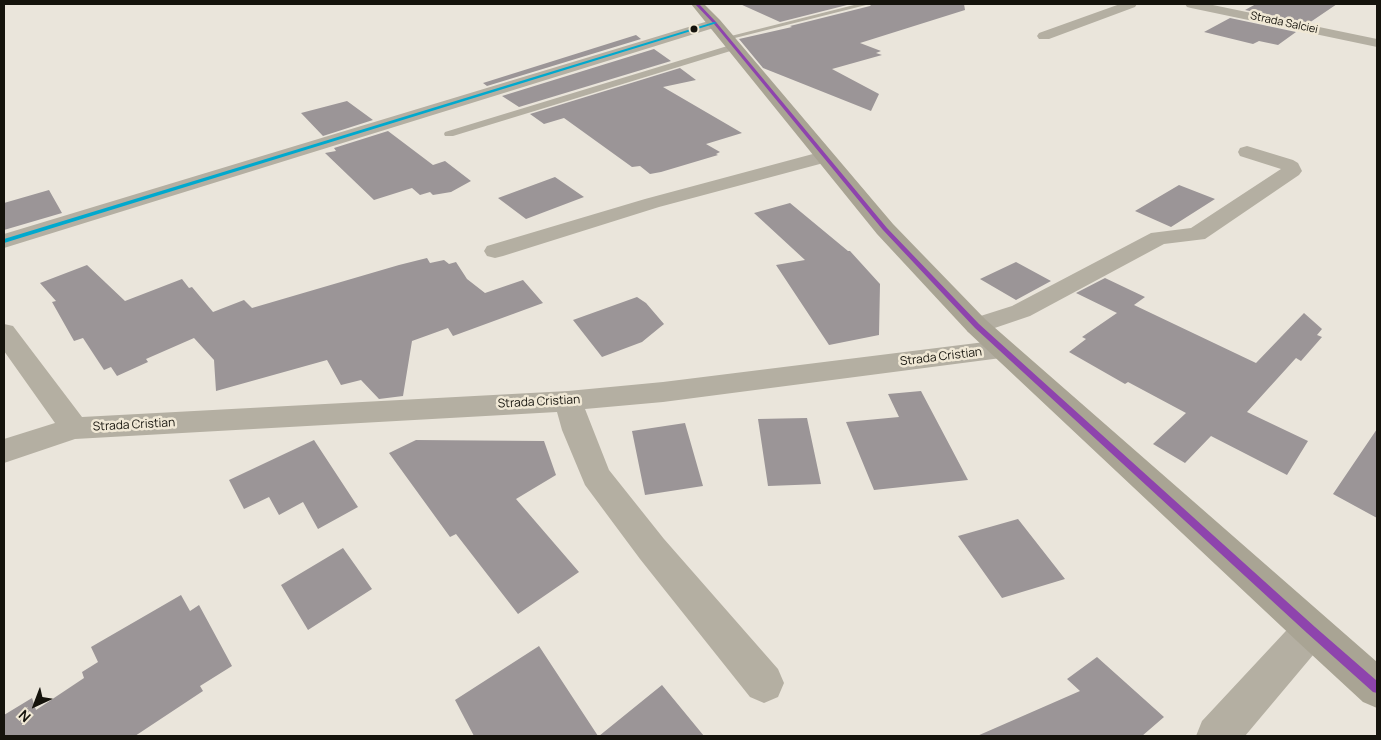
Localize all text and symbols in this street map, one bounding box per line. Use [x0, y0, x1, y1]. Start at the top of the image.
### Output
street label: Strada Salciei [1249, 9, 1319, 37]
unlabelled marker [689, 24, 699, 34]
street label: Strada Cristian [899, 345, 983, 369]
street label: Strada Cristian [497, 393, 581, 411]
street label: Strada Cristian [92, 416, 176, 434]
north arrow [10, 680, 60, 730]
text: N [14, 706, 35, 727]

